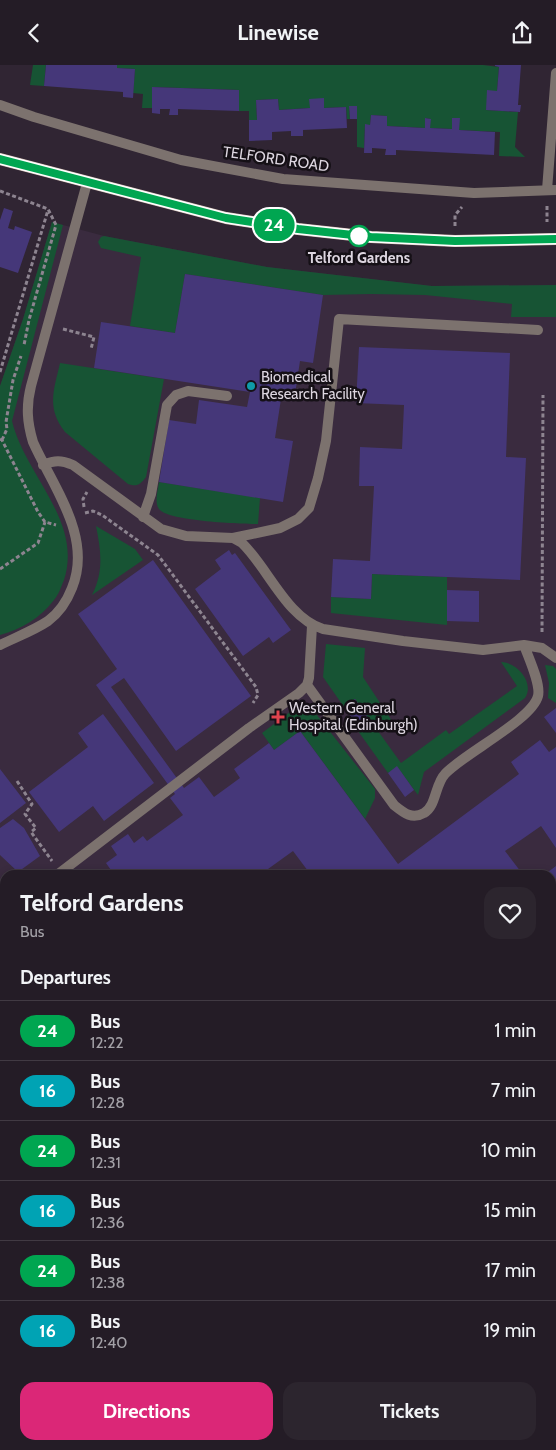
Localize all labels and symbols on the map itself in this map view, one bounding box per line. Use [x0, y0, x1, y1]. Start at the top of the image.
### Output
street label: TELFORD ROAD [222, 143, 330, 175]
line badge: 24 [252, 209, 296, 241]
marker: Telford Gardens [348, 225, 370, 247]
place label: Telford Gardens [308, 249, 410, 267]
place label: Biomedical Research Facility [261, 368, 365, 403]
marker: Biomedical Research Facility [245, 380, 257, 392]
place label: Western General Hospital (Edinburgh) [289, 699, 418, 734]
marker: Western General Hospital (Edinburgh) [271, 710, 285, 724]

